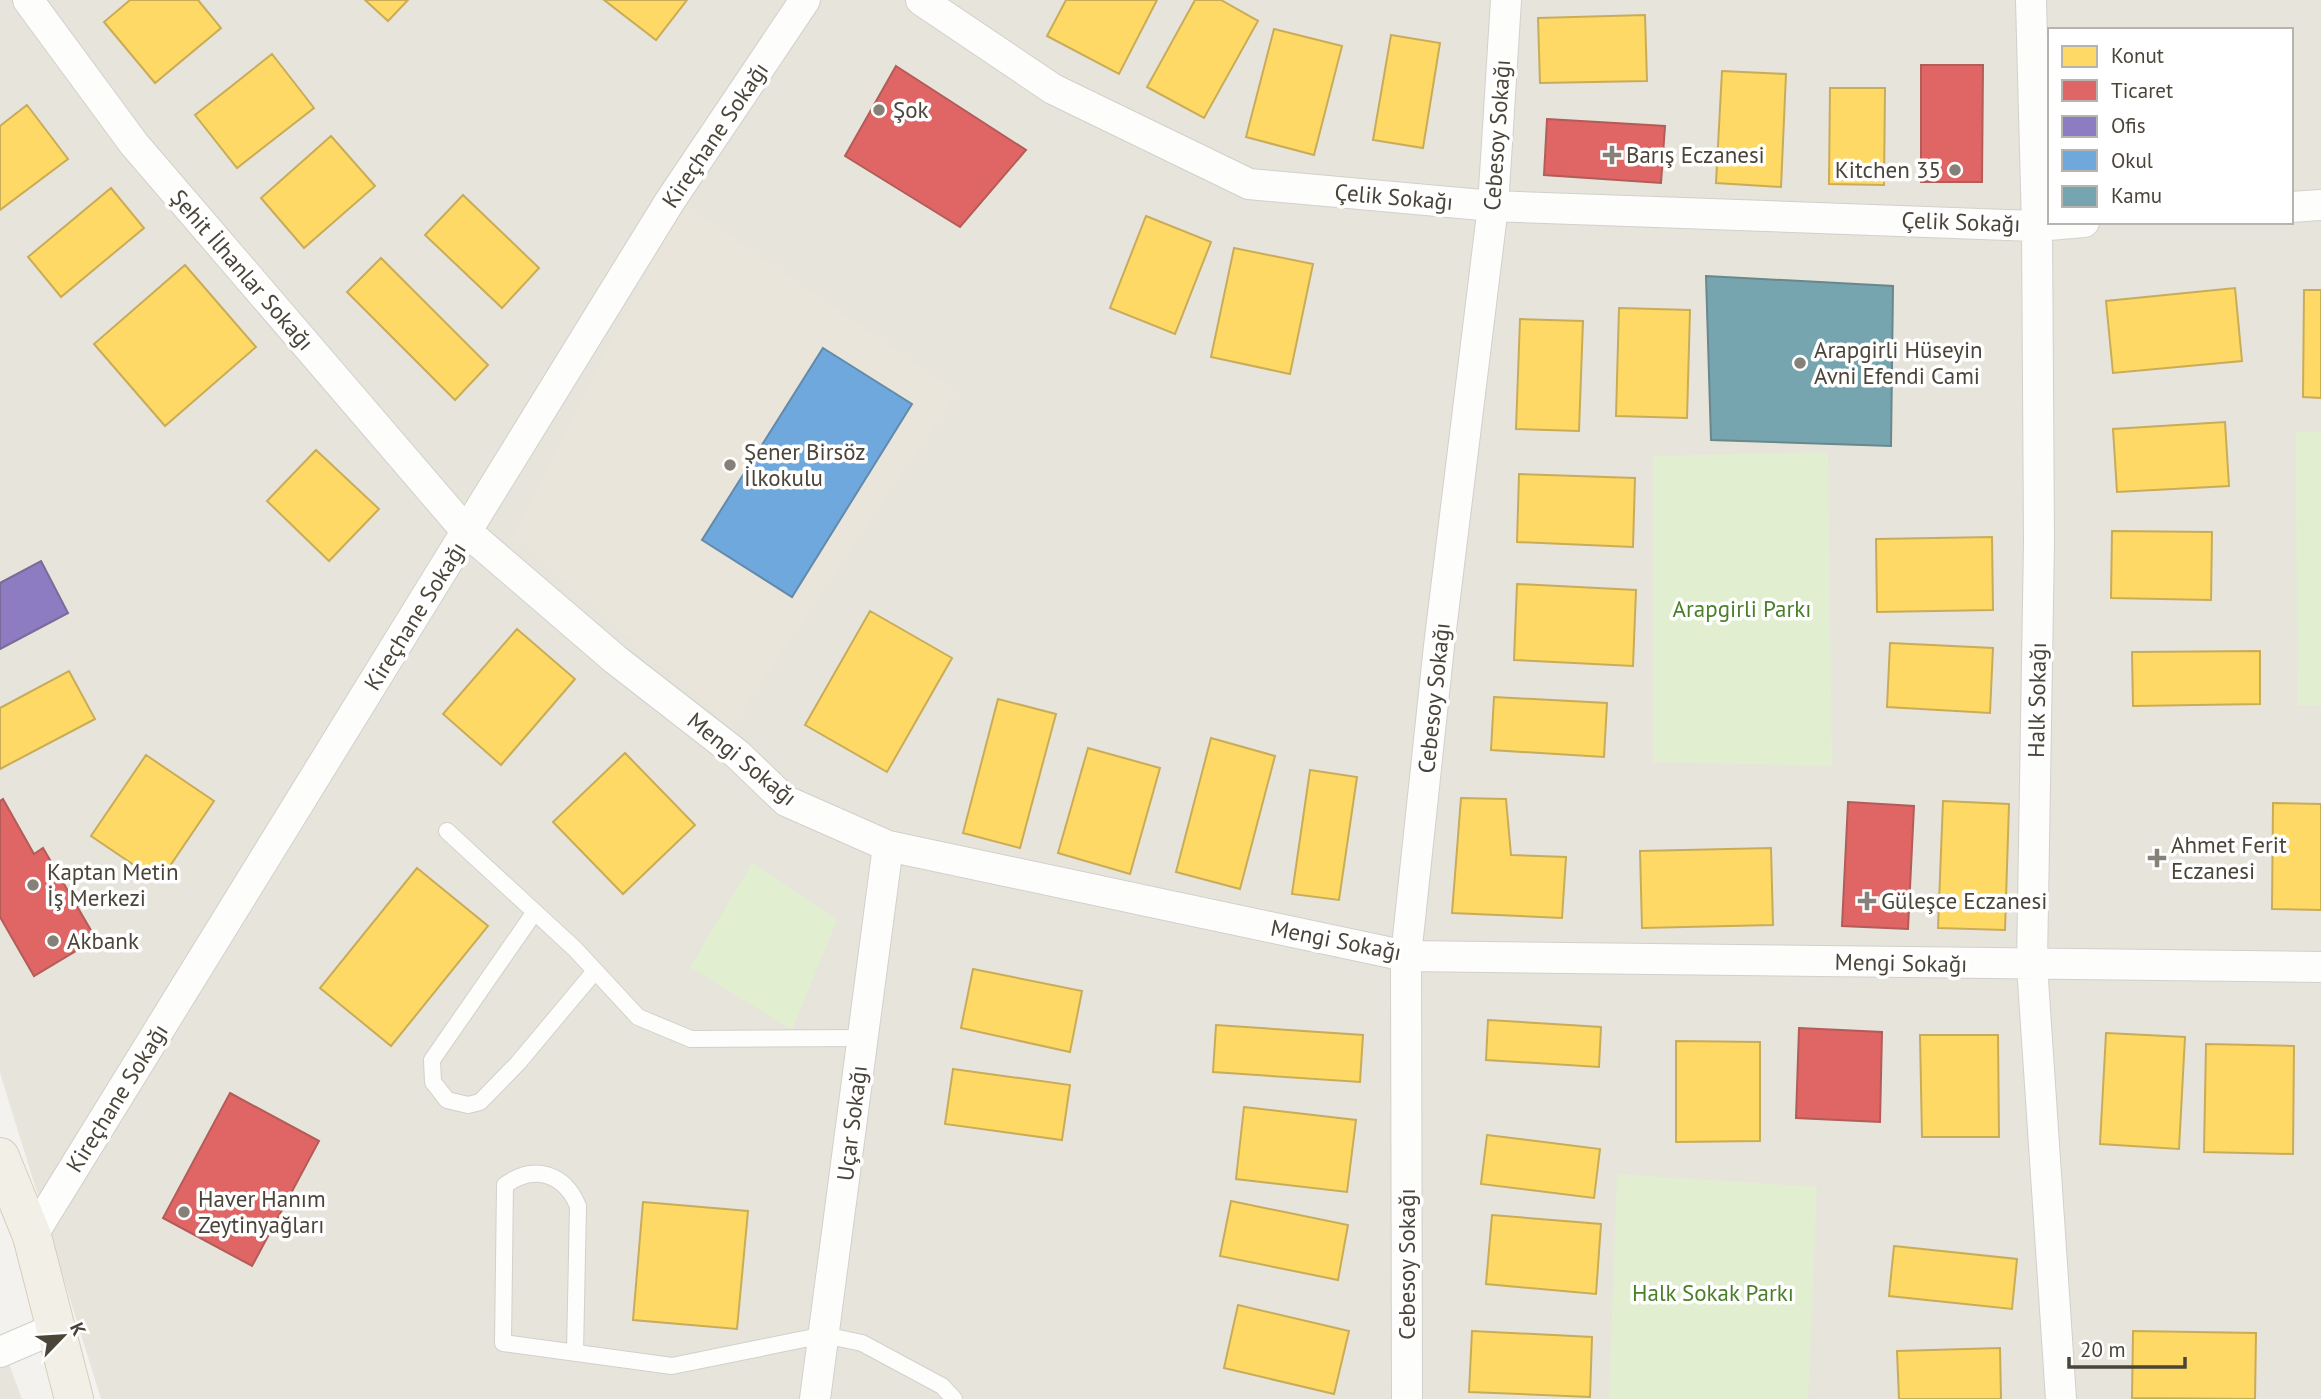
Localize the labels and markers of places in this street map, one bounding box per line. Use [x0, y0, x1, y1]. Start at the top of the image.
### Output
place label: Şok [893, 95, 929, 124]
marker: Şok [871, 102, 887, 118]
place label: Barış Eczanesi [1626, 140, 1765, 169]
marker: Barış Eczanesi [1604, 147, 1620, 163]
place label: Kitchen 35 [1835, 155, 1941, 184]
marker: Kitchen 35 [1947, 162, 1963, 178]
place label: Arapgirli Hüseyin Avni Efendi Cami [1814, 335, 1983, 390]
marker: Arapgirli Hüseyin Avni Efendi Cami [1792, 355, 1808, 371]
place label: Şener Birsöz İlkokulu [744, 437, 865, 492]
marker: Şener Birsöz İlkokulu [722, 457, 738, 473]
place label: Ahmet Ferit Eczanesi [2171, 830, 2287, 885]
marker: Ahmet Ferit Eczanesi [2149, 850, 2165, 866]
place label: Kaptan Metin İş Merkezi [47, 857, 179, 912]
marker: Kaptan Metin İş Merkezi [25, 877, 41, 893]
place label: Güleşce Eczanesi [1881, 886, 2047, 915]
marker: Güleşce Eczanesi [1859, 893, 1875, 909]
place label: Akbank [67, 926, 139, 955]
marker: Akbank [45, 933, 61, 949]
place label: Haver Hanım Zeytinyağları [198, 1184, 326, 1239]
marker: Haver Hanım Zeytinyağları [176, 1204, 192, 1220]

